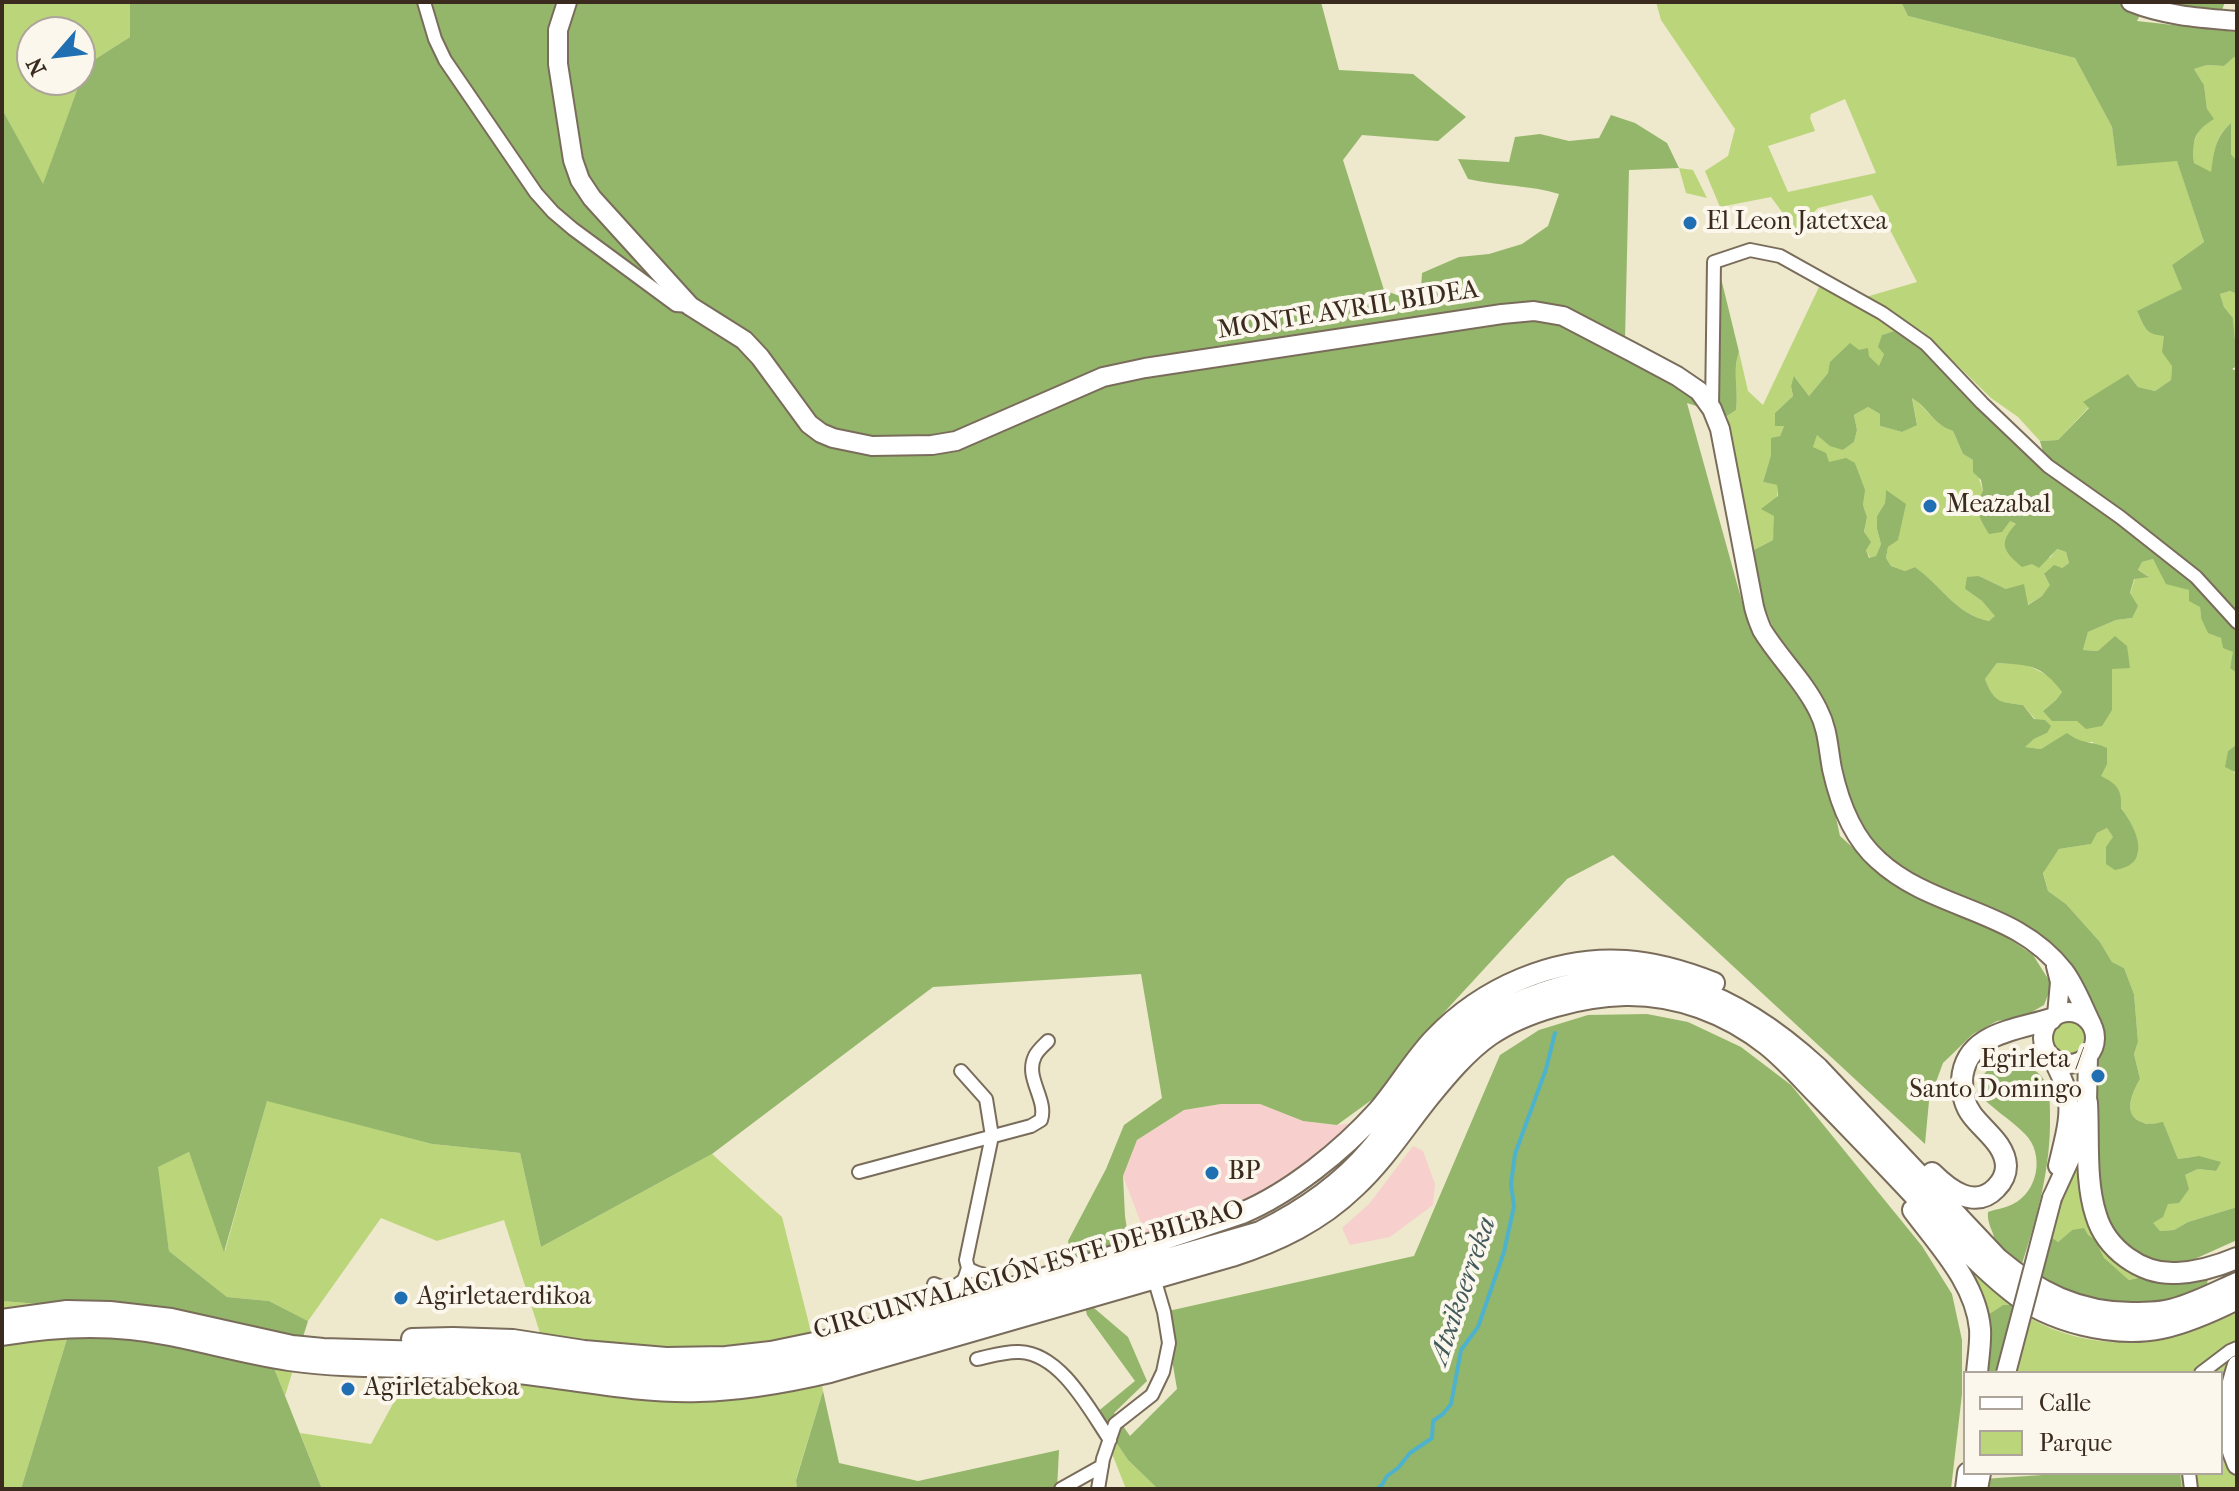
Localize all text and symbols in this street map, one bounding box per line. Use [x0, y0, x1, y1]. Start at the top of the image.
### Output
north arrow [16, 16, 96, 96]
text: N [21, 53, 52, 80]
place label: El Leon Jatetxea [1706, 207, 1888, 239]
marker: El Leon Jatetxea [1681, 214, 1699, 232]
street label: MONTE AVRIL BIDEA [1215, 275, 1481, 347]
place label: Meazabal [1946, 490, 2051, 522]
marker: Meazabal [1921, 497, 1939, 515]
place label: Egirleta / Santo Domingo [1909, 1045, 2082, 1106]
marker: Egirleta / Santo Domingo [2089, 1067, 2107, 1085]
place label: BP [1228, 1157, 1260, 1189]
marker: BP [1203, 1164, 1221, 1182]
street label: CIRCUNVALACIÓN ESTE DE BILBAO [810, 1195, 1248, 1347]
water label: Atxikoerreka [1423, 1213, 1505, 1369]
place label: Agirletaerdikoa [417, 1282, 591, 1314]
marker: Agirletaerdikoa [392, 1289, 410, 1307]
legend [1963, 1371, 2223, 1475]
place label: Agirletabekoa [364, 1373, 519, 1405]
marker: Agirletabekoa [339, 1380, 357, 1398]
text: Calle [2039, 1389, 2091, 1417]
text: Parque [2039, 1429, 2112, 1457]

